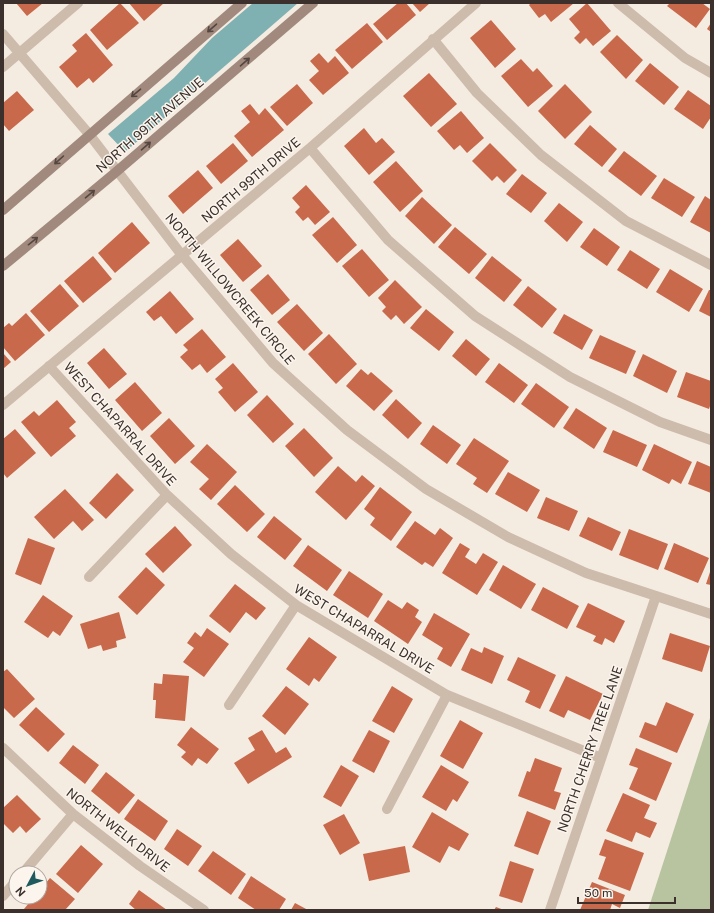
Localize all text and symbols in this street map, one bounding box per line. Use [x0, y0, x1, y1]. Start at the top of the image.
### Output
one-way arrow [207, 24, 217, 33]
one-way arrow [239, 57, 250, 66]
street label: NORTH 99TH AVENUE [93, 74, 207, 176]
one-way arrow [131, 88, 142, 97]
street label: NORTH 99TH DRIVE [199, 134, 303, 226]
one-way arrow [141, 142, 151, 151]
one-way arrow [54, 155, 65, 164]
one-way arrow [85, 189, 95, 198]
street label: NORTH WILLOWCREEK CIRCLE [162, 210, 298, 368]
one-way arrow [28, 237, 39, 245]
street label: WEST CHAPARRAL DRIVE [61, 359, 179, 489]
street label: WEST CHAPARRAL DRIVE [291, 581, 437, 677]
street label: NORTH CHERRY TREE LANE [554, 664, 626, 834]
street label: NORTH WELK DRIVE [63, 785, 173, 875]
north arrow [8, 865, 48, 905]
scale bar [578, 879, 675, 905]
text: N [13, 884, 28, 899]
text: 50 m [584, 886, 612, 900]

